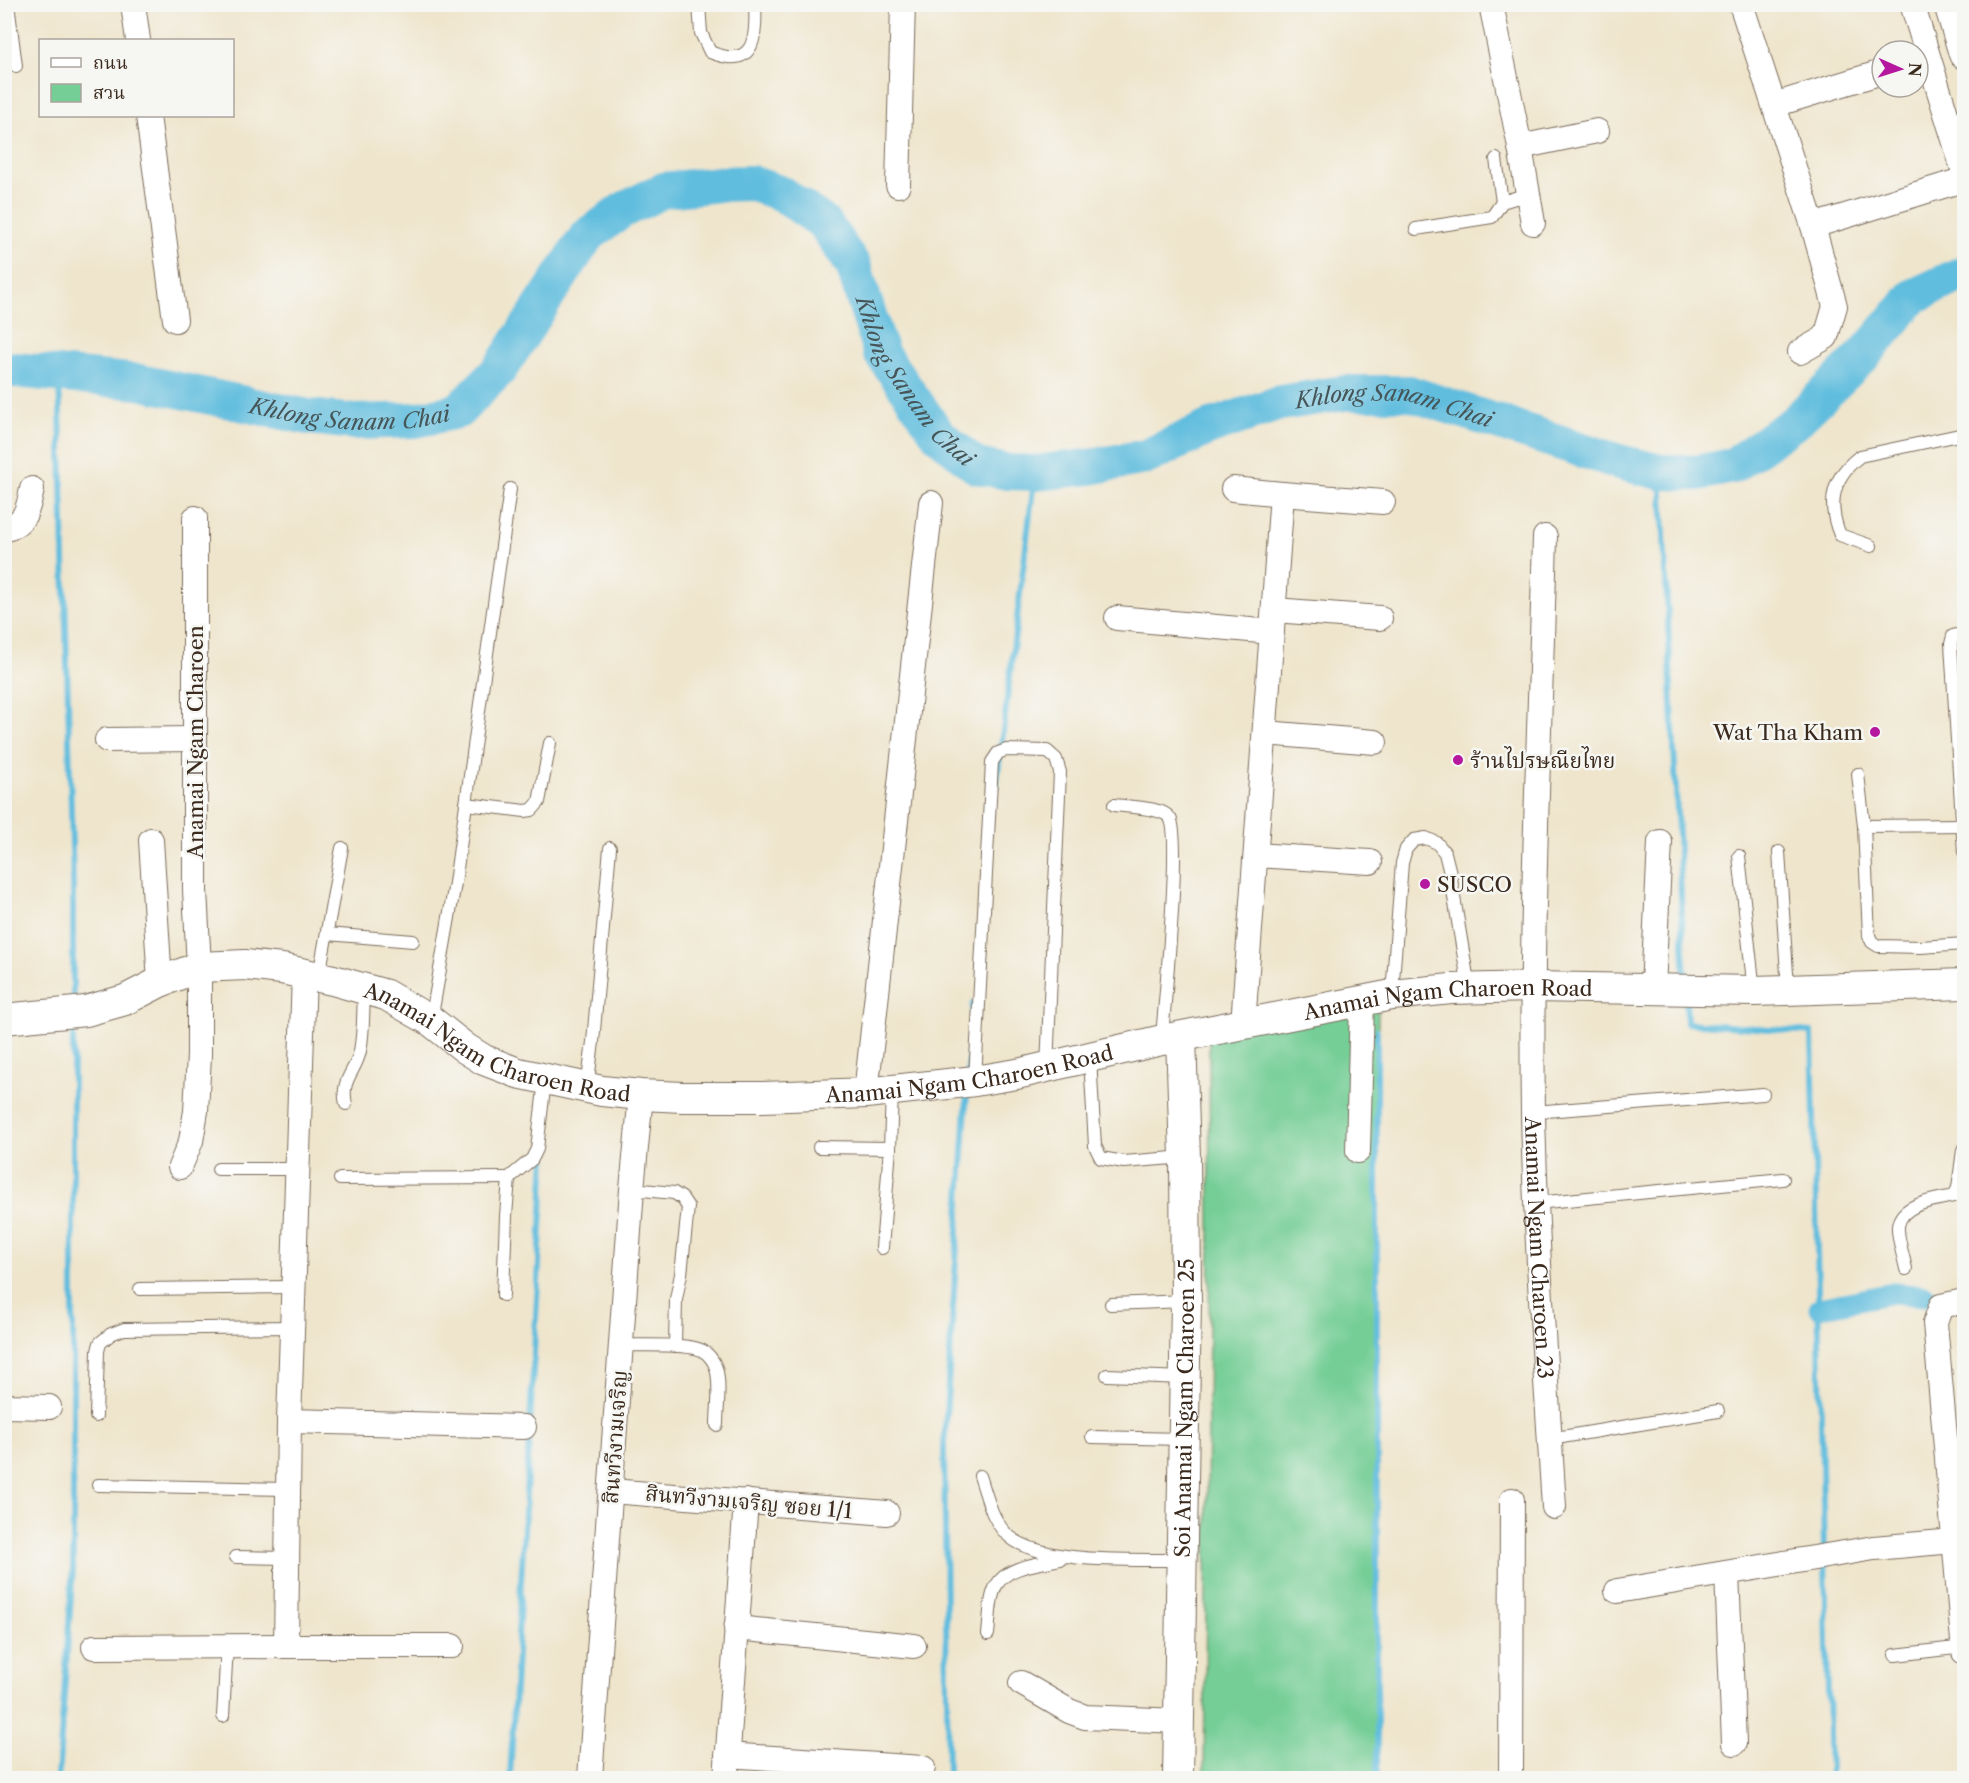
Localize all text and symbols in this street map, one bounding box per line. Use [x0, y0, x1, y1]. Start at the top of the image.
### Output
legend [39, 39, 234, 117]
north arrow [1870, 39, 1930, 99]
text: ถนน [93, 52, 128, 74]
text: N [1905, 62, 1925, 77]
text: สวน [93, 82, 125, 104]
water label: Khlong Sanam Chai [850, 291, 981, 473]
water label: Khlong Sanam Chai [1291, 380, 1497, 433]
water label: Khlong Sanam Chai [245, 391, 454, 436]
street label: Anamai Ngam Charoen [183, 625, 208, 860]
place label: Wat Tha Kham [1712, 720, 1863, 745]
marker: Wat Tha Kham [1868, 725, 1882, 739]
place label: ร้านไปรษณียไทย [1470, 746, 1615, 773]
marker: ร้านไปรษณียไทย [1451, 753, 1465, 767]
place label: SUSCO [1437, 872, 1512, 897]
marker: SUSCO [1418, 877, 1432, 891]
street label: Anamai Ngam Charoen Road [1300, 974, 1593, 1025]
street label: Anamai Ngam Charoen Road [360, 977, 632, 1106]
street label: Anamai Ngam Charoen Road [824, 1039, 1116, 1107]
street label: Anamai Ngam Charoen 23 [1521, 1115, 1558, 1380]
street label: Soi Anamai Ngam Charoen 25 [1169, 1258, 1199, 1558]
street label: สินทวีงามเจริญ [598, 1369, 632, 1505]
street label: สินทวีงามเจริญ ซอย 1/1 [644, 1480, 854, 1524]

